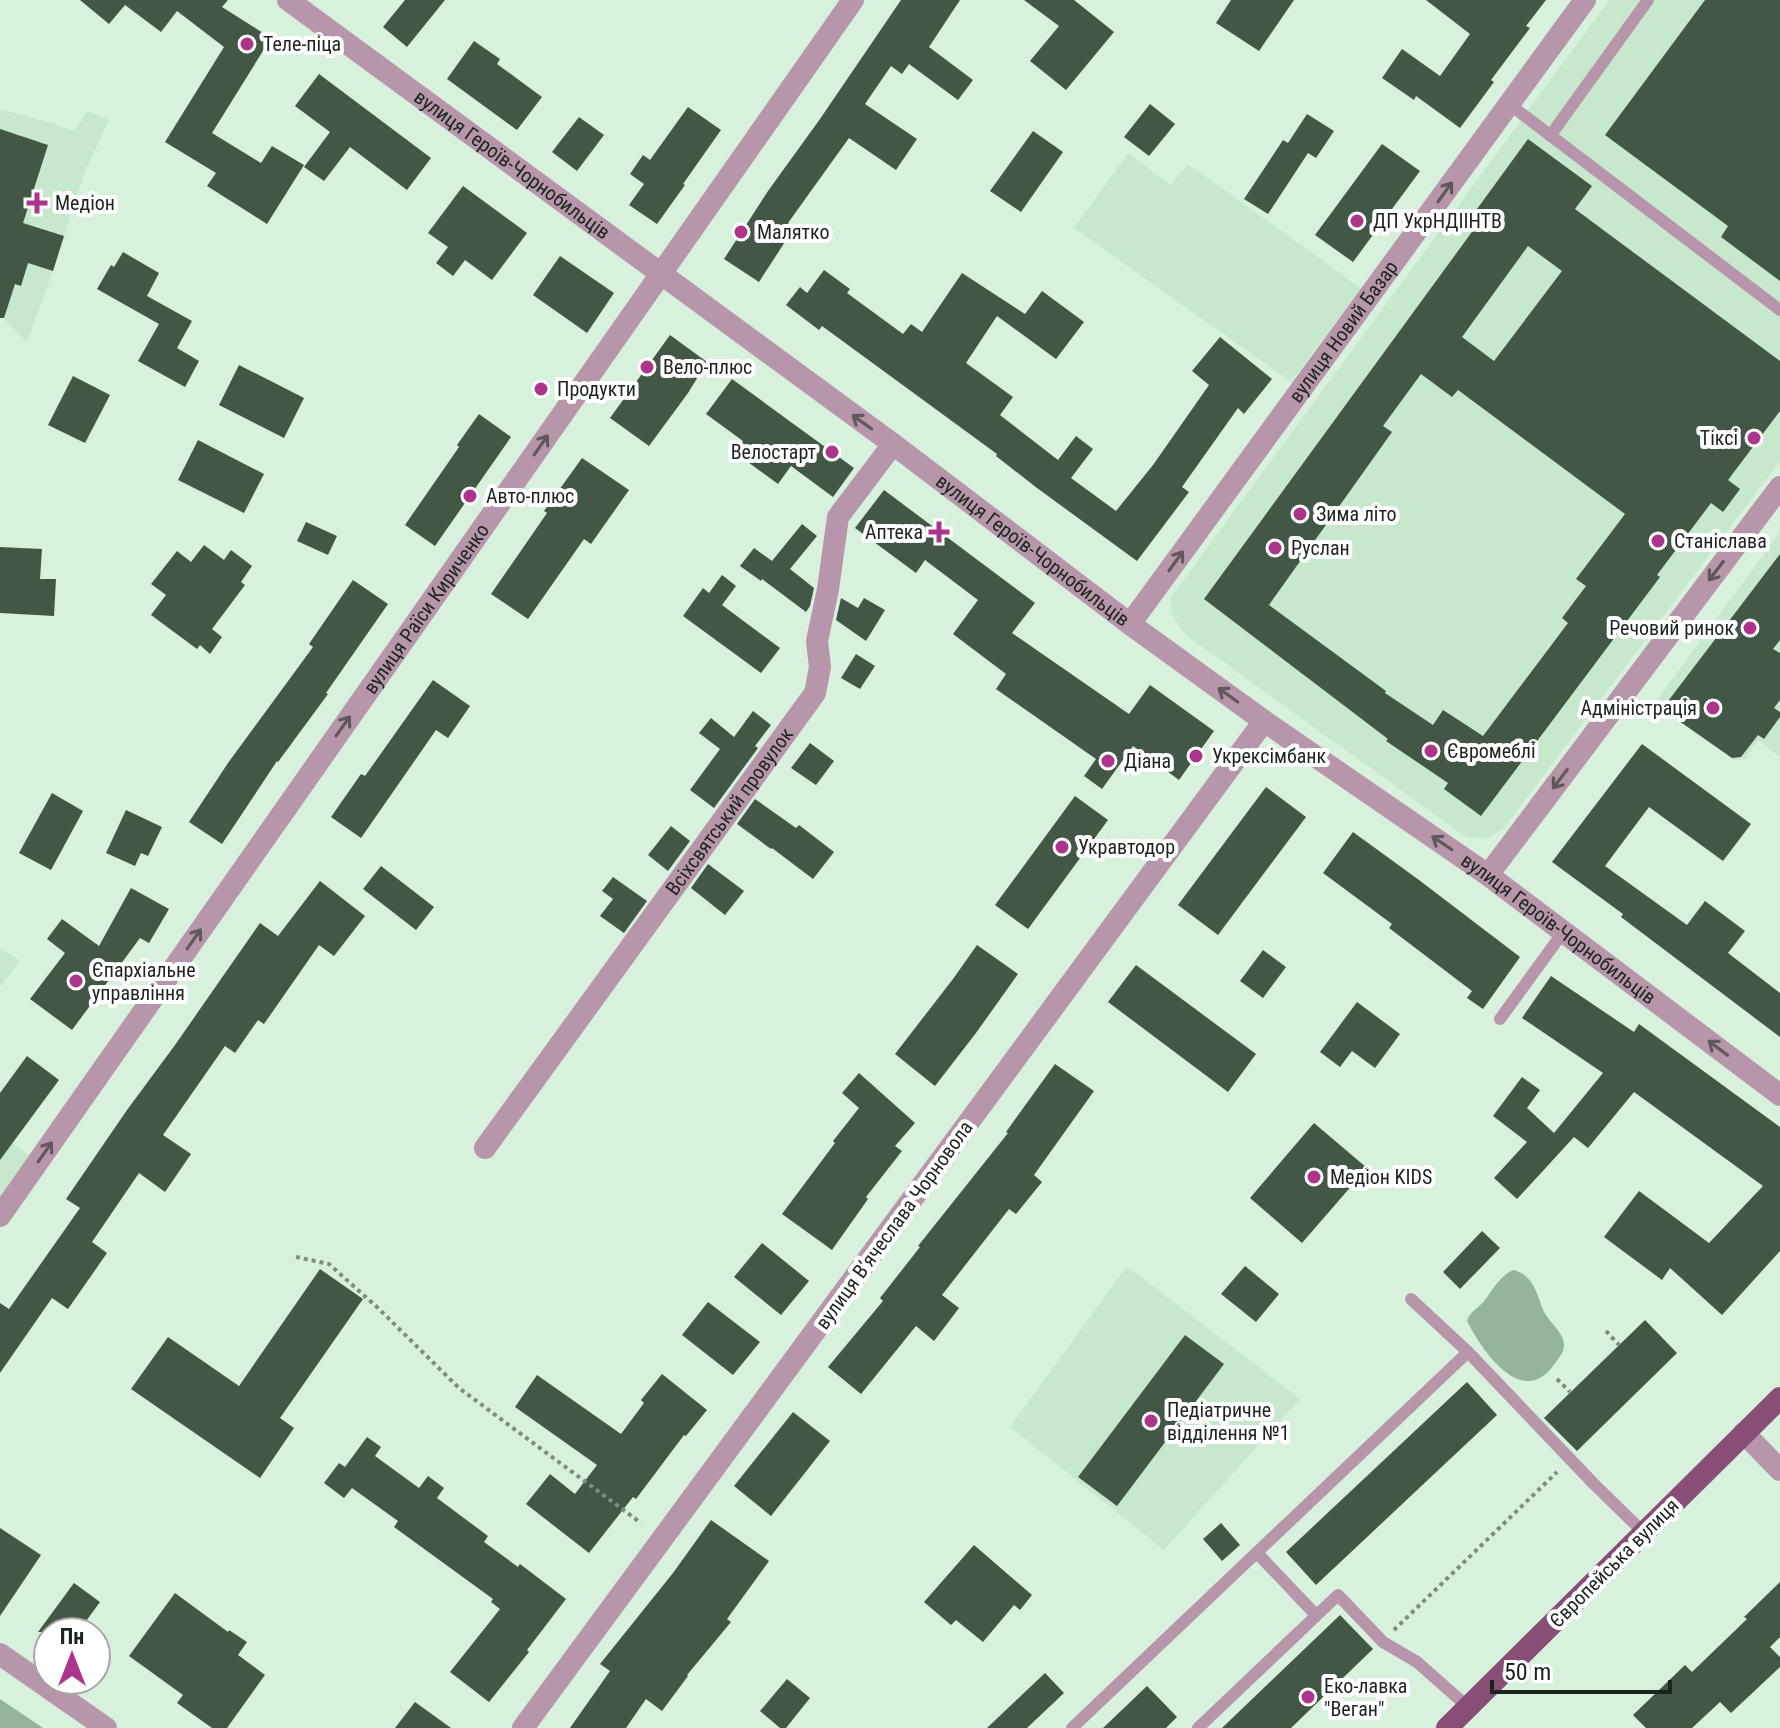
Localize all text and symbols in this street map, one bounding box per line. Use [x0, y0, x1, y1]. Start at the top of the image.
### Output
place label: Теле-піца [263, 32, 341, 56]
marker: Теле-піца [238, 35, 256, 53]
street label: вулиця Героїв-Чорнобильців [409, 85, 615, 244]
one-way arrow [1437, 182, 1453, 204]
place label: Медіон [55, 191, 115, 215]
marker: Медіон [26, 192, 48, 214]
place label: ДП УкрНДІІНТВ [1373, 209, 1502, 233]
marker: ДП УкрНДІІНТВ [1348, 212, 1366, 230]
place label: Малятко [757, 220, 830, 244]
marker: Малятко [732, 223, 750, 241]
street label: вулиця Новий Базар [1284, 256, 1403, 407]
place label: Вело-плюс [663, 355, 752, 379]
marker: Вело-плюс [638, 358, 656, 376]
place label: Продукти [557, 377, 636, 401]
marker: Продукти [532, 380, 550, 398]
one-way arrow [852, 414, 874, 430]
place label: Тіксі [1700, 426, 1738, 450]
marker: Тіксі [1745, 429, 1763, 447]
one-way arrow [533, 434, 549, 456]
place label: Велостарт [731, 440, 816, 464]
marker: Велостарт [823, 443, 841, 461]
street label: вулиця Героїв-Чорнобильців [931, 469, 1134, 631]
place label: Авто-плюс [486, 484, 574, 508]
marker: Авто-плюс [461, 487, 479, 505]
place label: Зима літо [1316, 502, 1397, 526]
marker: Зима літо [1291, 505, 1309, 523]
street label: вулиця Раїси Кириченко [358, 519, 494, 698]
place label: Аптека [865, 520, 923, 544]
marker: Аптека [930, 523, 948, 541]
place label: Станіслава [1674, 529, 1767, 553]
marker: Станіслава [1649, 532, 1667, 550]
place label: Руслан [1291, 536, 1350, 560]
marker: Руслан [1266, 539, 1284, 557]
one-way arrow [1168, 550, 1184, 572]
one-way arrow [1708, 560, 1725, 582]
place label: Речовий ринок [1609, 616, 1734, 640]
marker: Речовий ринок [1741, 619, 1759, 637]
one-way arrow [1217, 687, 1239, 703]
place label: Адміністрація [1581, 696, 1697, 720]
marker: Адміністрація [1704, 699, 1722, 717]
one-way arrow [335, 716, 351, 738]
street label: Всіхсвятський провулок [660, 722, 798, 900]
place label: Євромеблі [1447, 739, 1536, 763]
marker: Євромеблі [1422, 742, 1440, 760]
place label: Укрексімбанк [1212, 744, 1326, 768]
marker: Укрексімбанк [1187, 747, 1205, 765]
place label: Діана [1124, 749, 1171, 773]
marker: Діана [1099, 752, 1117, 770]
one-way arrow [1552, 768, 1569, 789]
place label: Укравтодор [1078, 835, 1175, 859]
one-way arrow [1431, 835, 1453, 851]
marker: Укравтодор [1053, 838, 1071, 856]
street label: вулиця Героїв-Чорнобильців [1457, 848, 1661, 1009]
one-way arrow [186, 929, 202, 951]
place label: Єпархіальне управління [92, 958, 196, 1005]
marker: Єпархіальне управління [67, 972, 85, 990]
one-way arrow [1708, 1039, 1729, 1056]
street label: вулиця Вʼячеслава Чорновола [810, 1116, 978, 1334]
one-way arrow [37, 1142, 53, 1164]
place label: Медіон KIDS [1330, 1165, 1432, 1189]
marker: Медіон KIDS [1305, 1168, 1323, 1186]
place label: Педіатричне відділення №1 [1167, 1398, 1290, 1445]
marker: Педіатричне відділення №1 [1142, 1412, 1160, 1430]
street label: Європейська вулиця [1544, 1493, 1684, 1633]
north arrow [32, 1616, 112, 1696]
text: Пн [60, 1624, 84, 1649]
scale bar [1492, 1644, 1670, 1694]
text: 50 m [1504, 1658, 1551, 1686]
place label: Еко-лавка "Веган" [1324, 1674, 1407, 1721]
marker: Еко-лавка "Веган" [1299, 1688, 1317, 1706]

